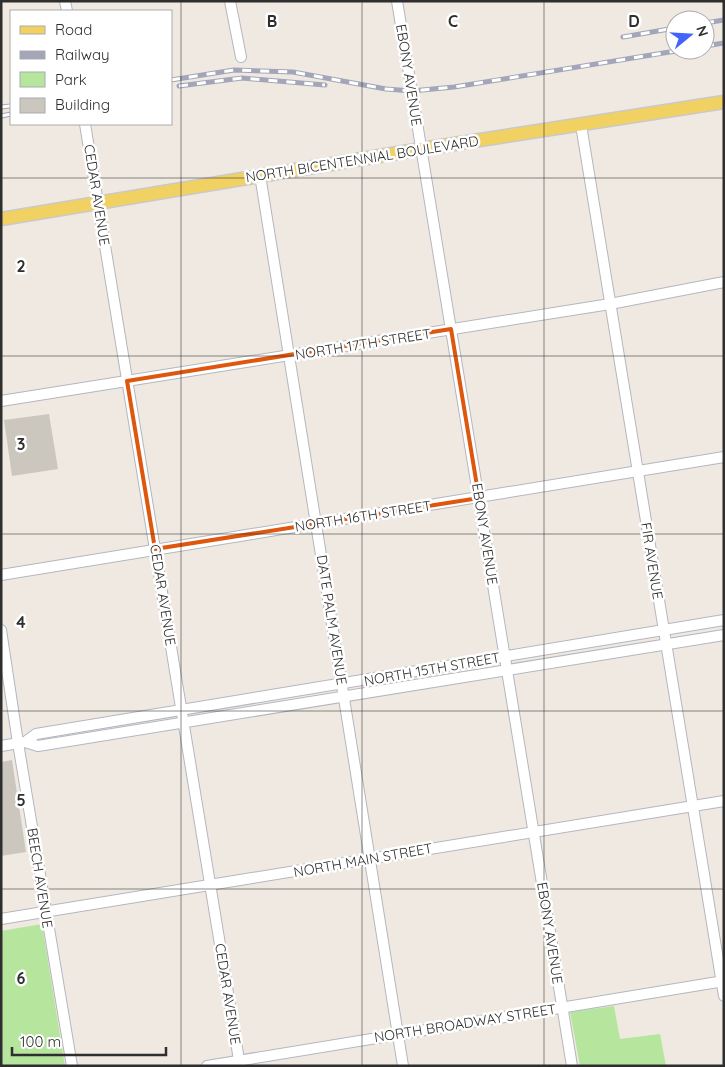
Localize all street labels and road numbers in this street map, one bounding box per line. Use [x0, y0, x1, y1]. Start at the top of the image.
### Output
street label: EBONY AVENUE [392, 23, 426, 127]
street label: NORTH BICENTENNIAL BOULEVARD [244, 132, 480, 186]
street label: CEDAR AVENUE [80, 143, 114, 247]
street label: NORTH 17TH STREET [294, 324, 432, 364]
street label: EBONY AVENUE [468, 482, 502, 586]
street label: NORTH 16TH STREET [294, 496, 432, 536]
street label: FIR AVENUE [637, 521, 667, 601]
street label: CEDAR AVENUE [146, 543, 180, 647]
street label: DATE PALM AVENUE [313, 554, 351, 686]
street label: NORTH 15TH STREET [363, 648, 501, 690]
street label: BEECH AVENUE [23, 827, 57, 929]
street label: NORTH MAIN STREET [292, 839, 434, 881]
street label: EBONY AVENUE [533, 881, 567, 985]
street label: CEDAR AVENUE [211, 942, 245, 1046]
street label: NORTH BROADWAY STREET [373, 1000, 557, 1046]

